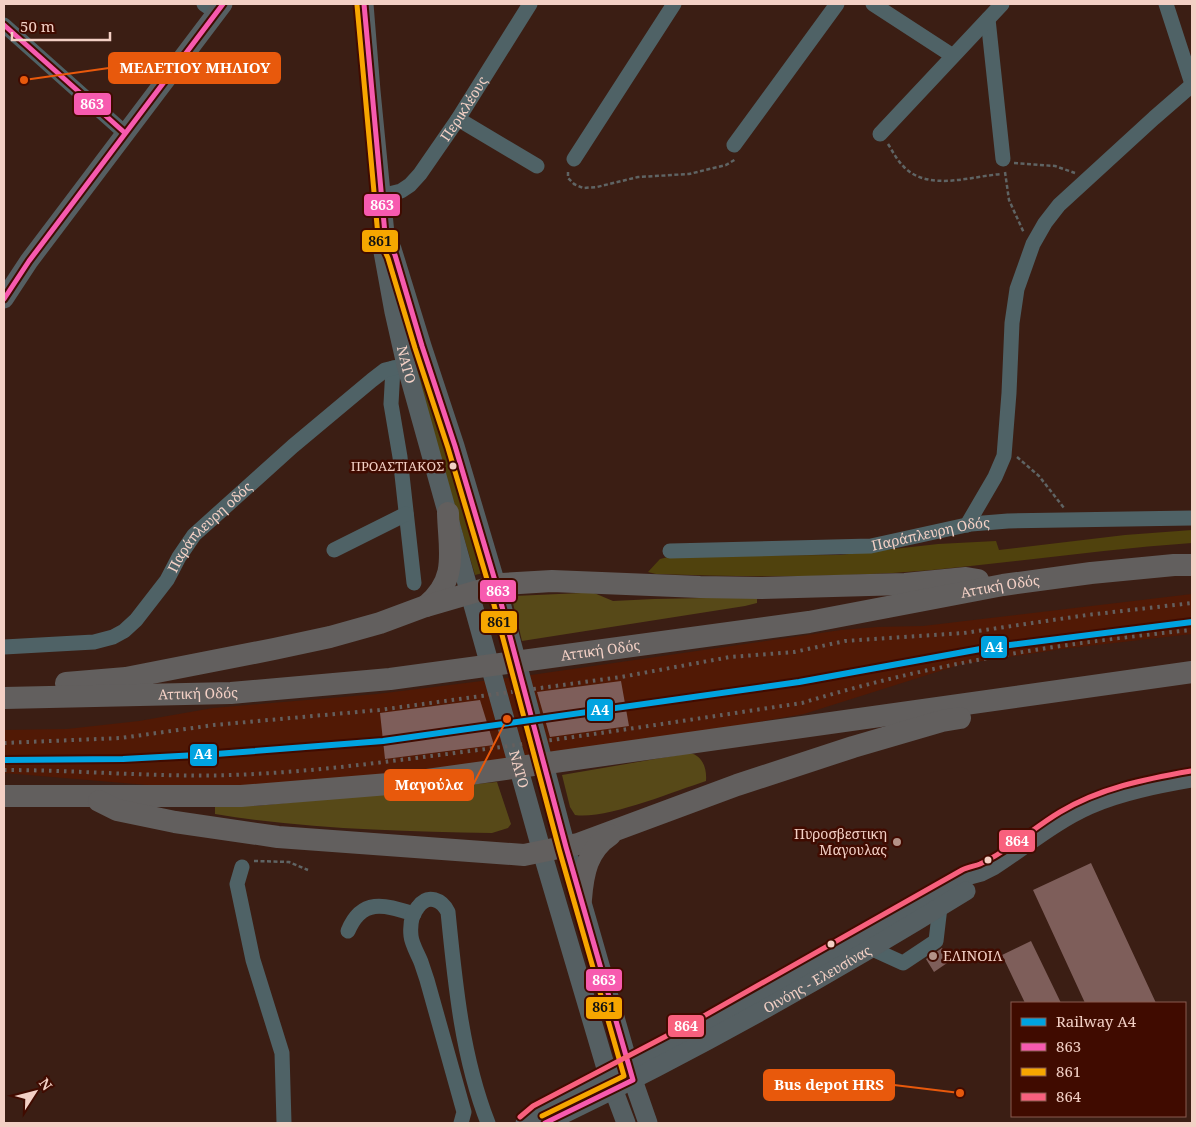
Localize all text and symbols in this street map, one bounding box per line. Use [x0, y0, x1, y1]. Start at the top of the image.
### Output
scale bar [12, 10, 110, 42]
text: 50 m [20, 16, 55, 36]
callout: ΜΕΛΕΤΙΟΥ ΜΗΛΙΟΥ [109, 53, 280, 83]
text: ΜΕΛΕΤΙΟΥ ΜΗΛΙΟΥ [119, 57, 271, 77]
street label: Περικλέους [436, 72, 492, 145]
line badge: 863 [73, 92, 112, 116]
text: 863 [80, 94, 104, 113]
line badge: 863 [363, 193, 401, 217]
text: 863 [370, 195, 394, 214]
line badge: 861 [361, 229, 399, 253]
text: 861 [368, 231, 392, 250]
street label: ΝΑΤΟ [393, 344, 421, 386]
place label: ΠΡΟΑΣΤΙΑΚΟΣ [351, 457, 444, 475]
marker: ΠΡΟΑΣΤΙΑΚΟΣ [448, 461, 458, 471]
street label: Παράπλευρη οδός [163, 477, 256, 576]
street label: Παράπλευρη Οδός [870, 512, 991, 555]
street label: Αττική Οδός [959, 570, 1041, 602]
line badge: 863 [479, 579, 517, 603]
text: 863 [486, 581, 510, 600]
line badge: 861 [480, 610, 518, 634]
text: 861 [487, 612, 511, 631]
street label: Αττική Οδός [560, 635, 641, 665]
line badge: A4 [980, 635, 1008, 659]
text: A4 [985, 637, 1003, 656]
street label: Αττική Οδός [158, 682, 239, 704]
line badge: A4 [586, 698, 614, 722]
text: A4 [591, 700, 609, 719]
line badge: A4 [189, 743, 218, 767]
text: A4 [194, 744, 212, 763]
street label: ΝΑΤΟ [505, 748, 534, 790]
callout: Μαγούλα [385, 770, 473, 800]
text: Μαγούλα [395, 774, 463, 794]
place label: Πυροσβεστικη Μαγουλας [794, 824, 887, 859]
line badge: 864 [998, 829, 1036, 853]
text: 864 [1005, 831, 1029, 850]
marker: Πυροσβεστικη Μαγουλας [891, 836, 903, 848]
unlabelled marker [983, 855, 993, 865]
unlabelled marker [826, 939, 836, 949]
street label: Οινόης - Ελευσίνας [760, 940, 875, 1017]
place label: ΕΛΙΝΟΙΛ [943, 946, 1003, 965]
marker: ΕΛΙΝΟΙΛ [927, 950, 939, 962]
line badge: 863 [585, 968, 623, 992]
text: 863 [592, 970, 616, 989]
line badge: 861 [585, 996, 623, 1020]
text: 861 [592, 997, 616, 1016]
legend [1011, 1002, 1186, 1117]
text: Railway A4 [1056, 1011, 1137, 1031]
line badge: 864 [667, 1014, 705, 1038]
text: 864 [674, 1016, 698, 1035]
text: 863 [1056, 1036, 1081, 1056]
text: 861 [1056, 1061, 1081, 1081]
north arrow [10, 1067, 60, 1117]
callout: Bus depot HRS [764, 1070, 894, 1100]
text: N [35, 1074, 57, 1094]
text: Bus depot HRS [774, 1074, 884, 1094]
text: 864 [1056, 1086, 1082, 1106]

